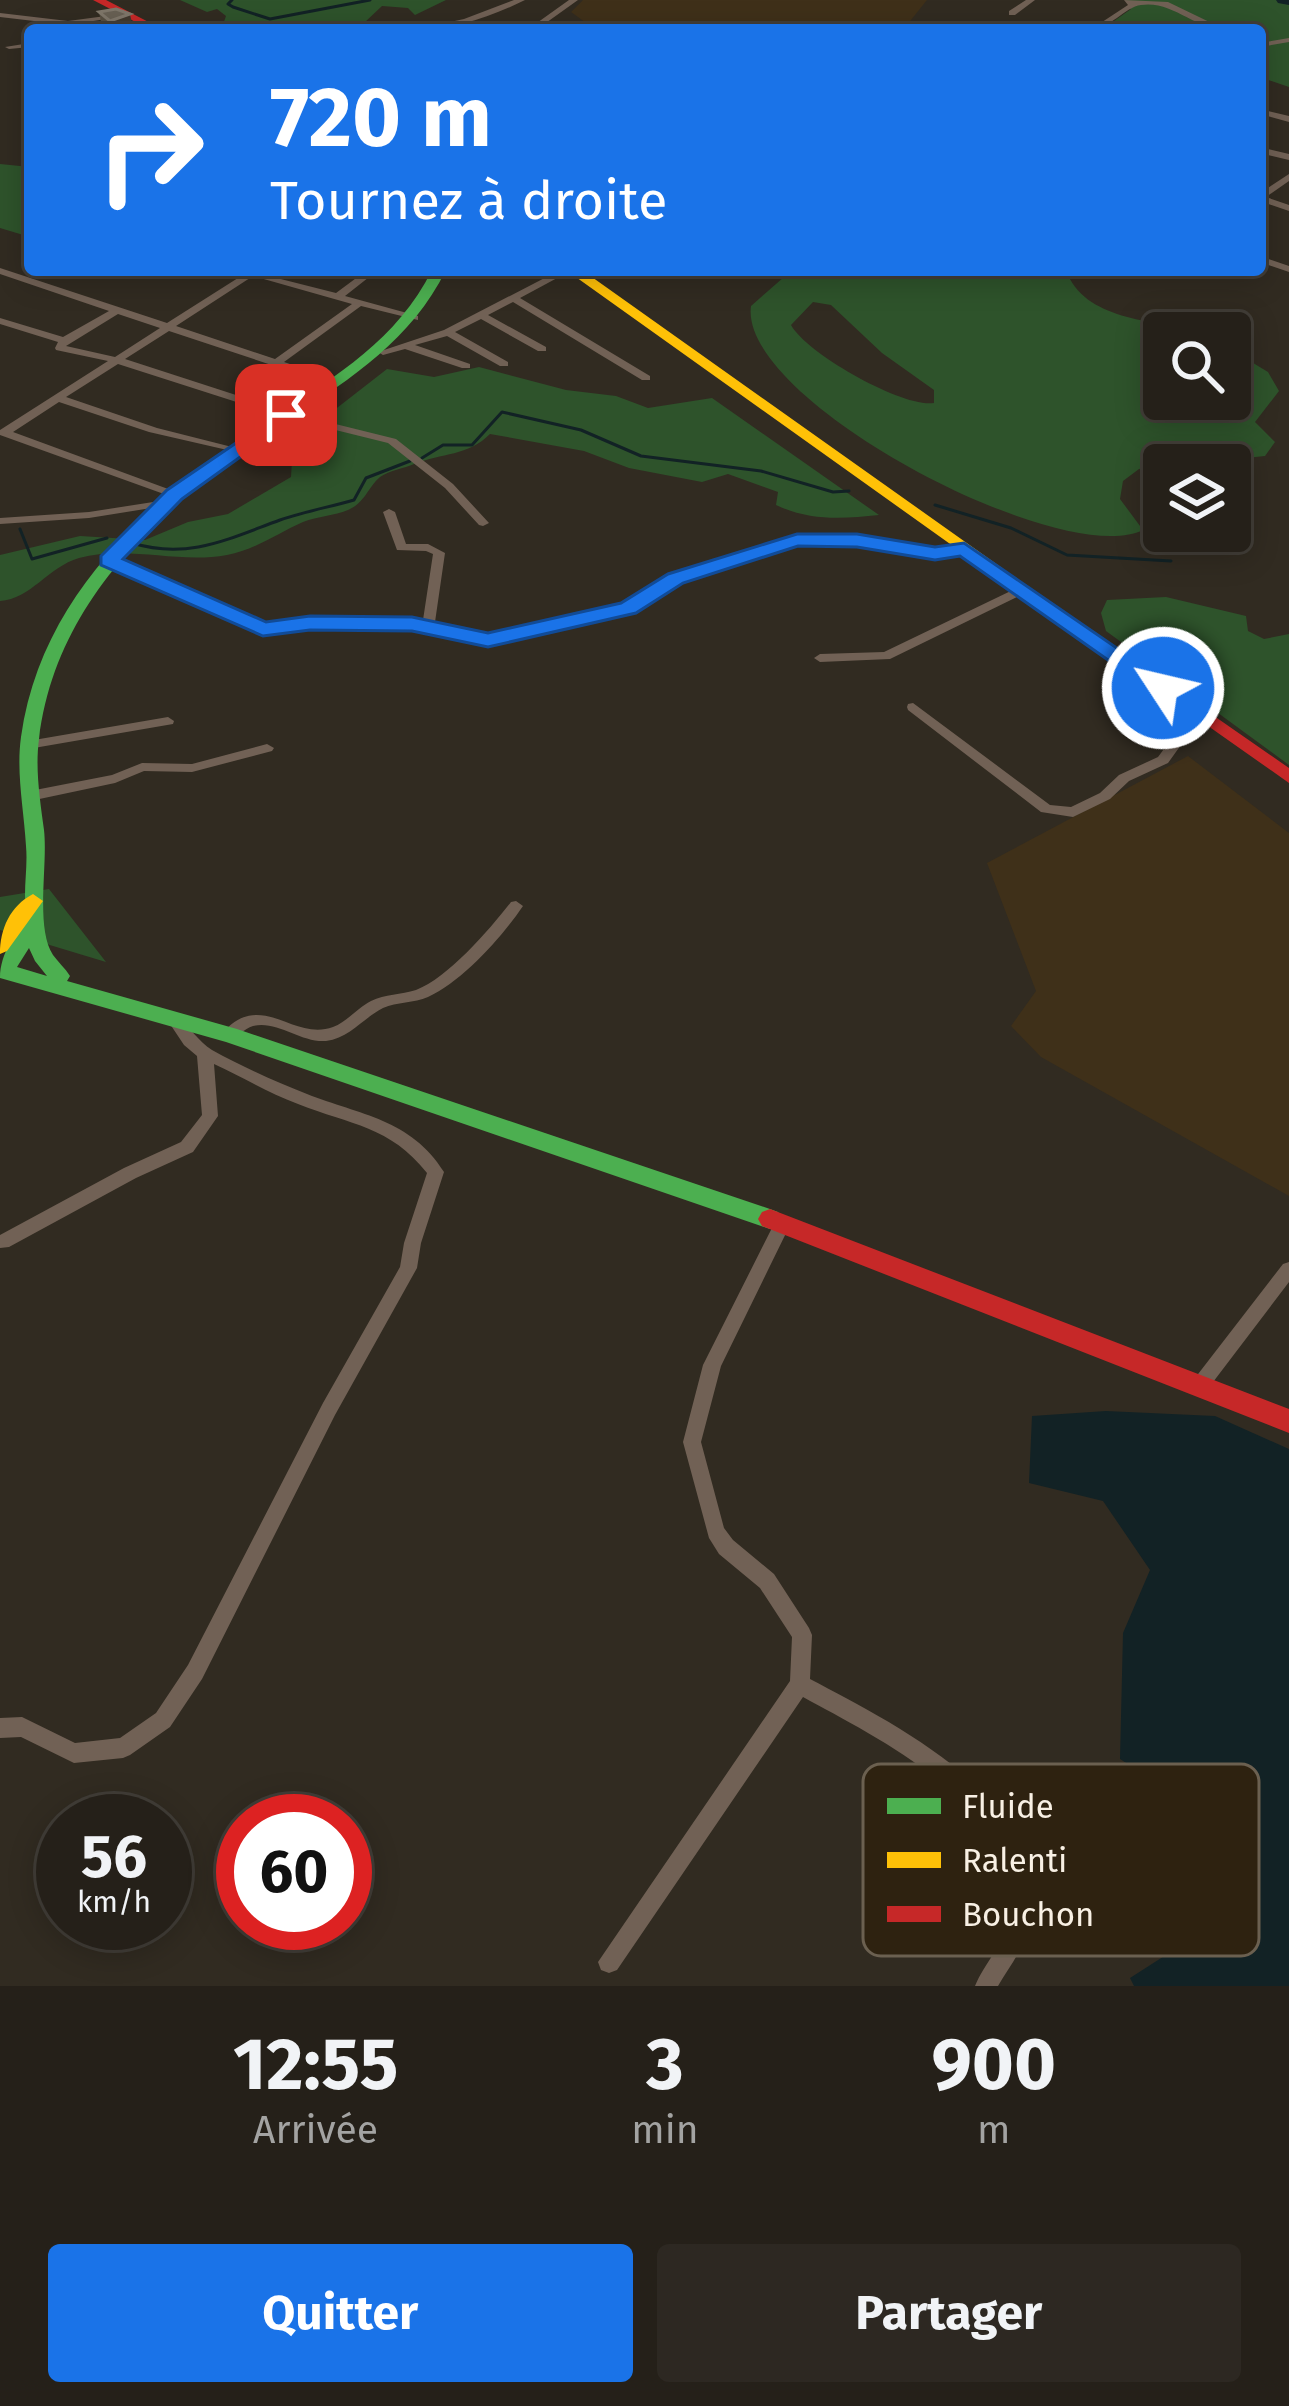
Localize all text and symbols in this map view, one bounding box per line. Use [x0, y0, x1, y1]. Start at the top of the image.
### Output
text: 720 m [270, 67, 492, 168]
icon: right [72, 72, 228, 228]
text: Tournez à droite [270, 169, 667, 233]
map controls [1143, 312, 1251, 552]
button: search [1143, 312, 1251, 420]
pin [235, 364, 337, 466]
icon: arrive [253, 382, 319, 448]
button: layers [1143, 444, 1251, 552]
position arrow [1100, 625, 1226, 751]
legend [863, 1764, 1259, 1956]
text: Fluide [962, 1787, 1054, 1827]
speed limit sign: 60 [216, 1794, 372, 1950]
text: 56 [81, 1821, 147, 1893]
text: Ralenti [962, 1841, 1067, 1881]
text: km/h [77, 1884, 151, 1920]
text: Bouchon [962, 1895, 1094, 1935]
text: 12:55 [233, 2022, 398, 2108]
text: 3 [646, 2022, 684, 2108]
text: 900 [931, 2022, 1056, 2108]
text: Arrivée [253, 2107, 378, 2153]
text: min [631, 2107, 699, 2153]
text: m [977, 2107, 1010, 2153]
button: Quitter [48, 2244, 633, 2382]
button: Partager [657, 2244, 1241, 2382]

